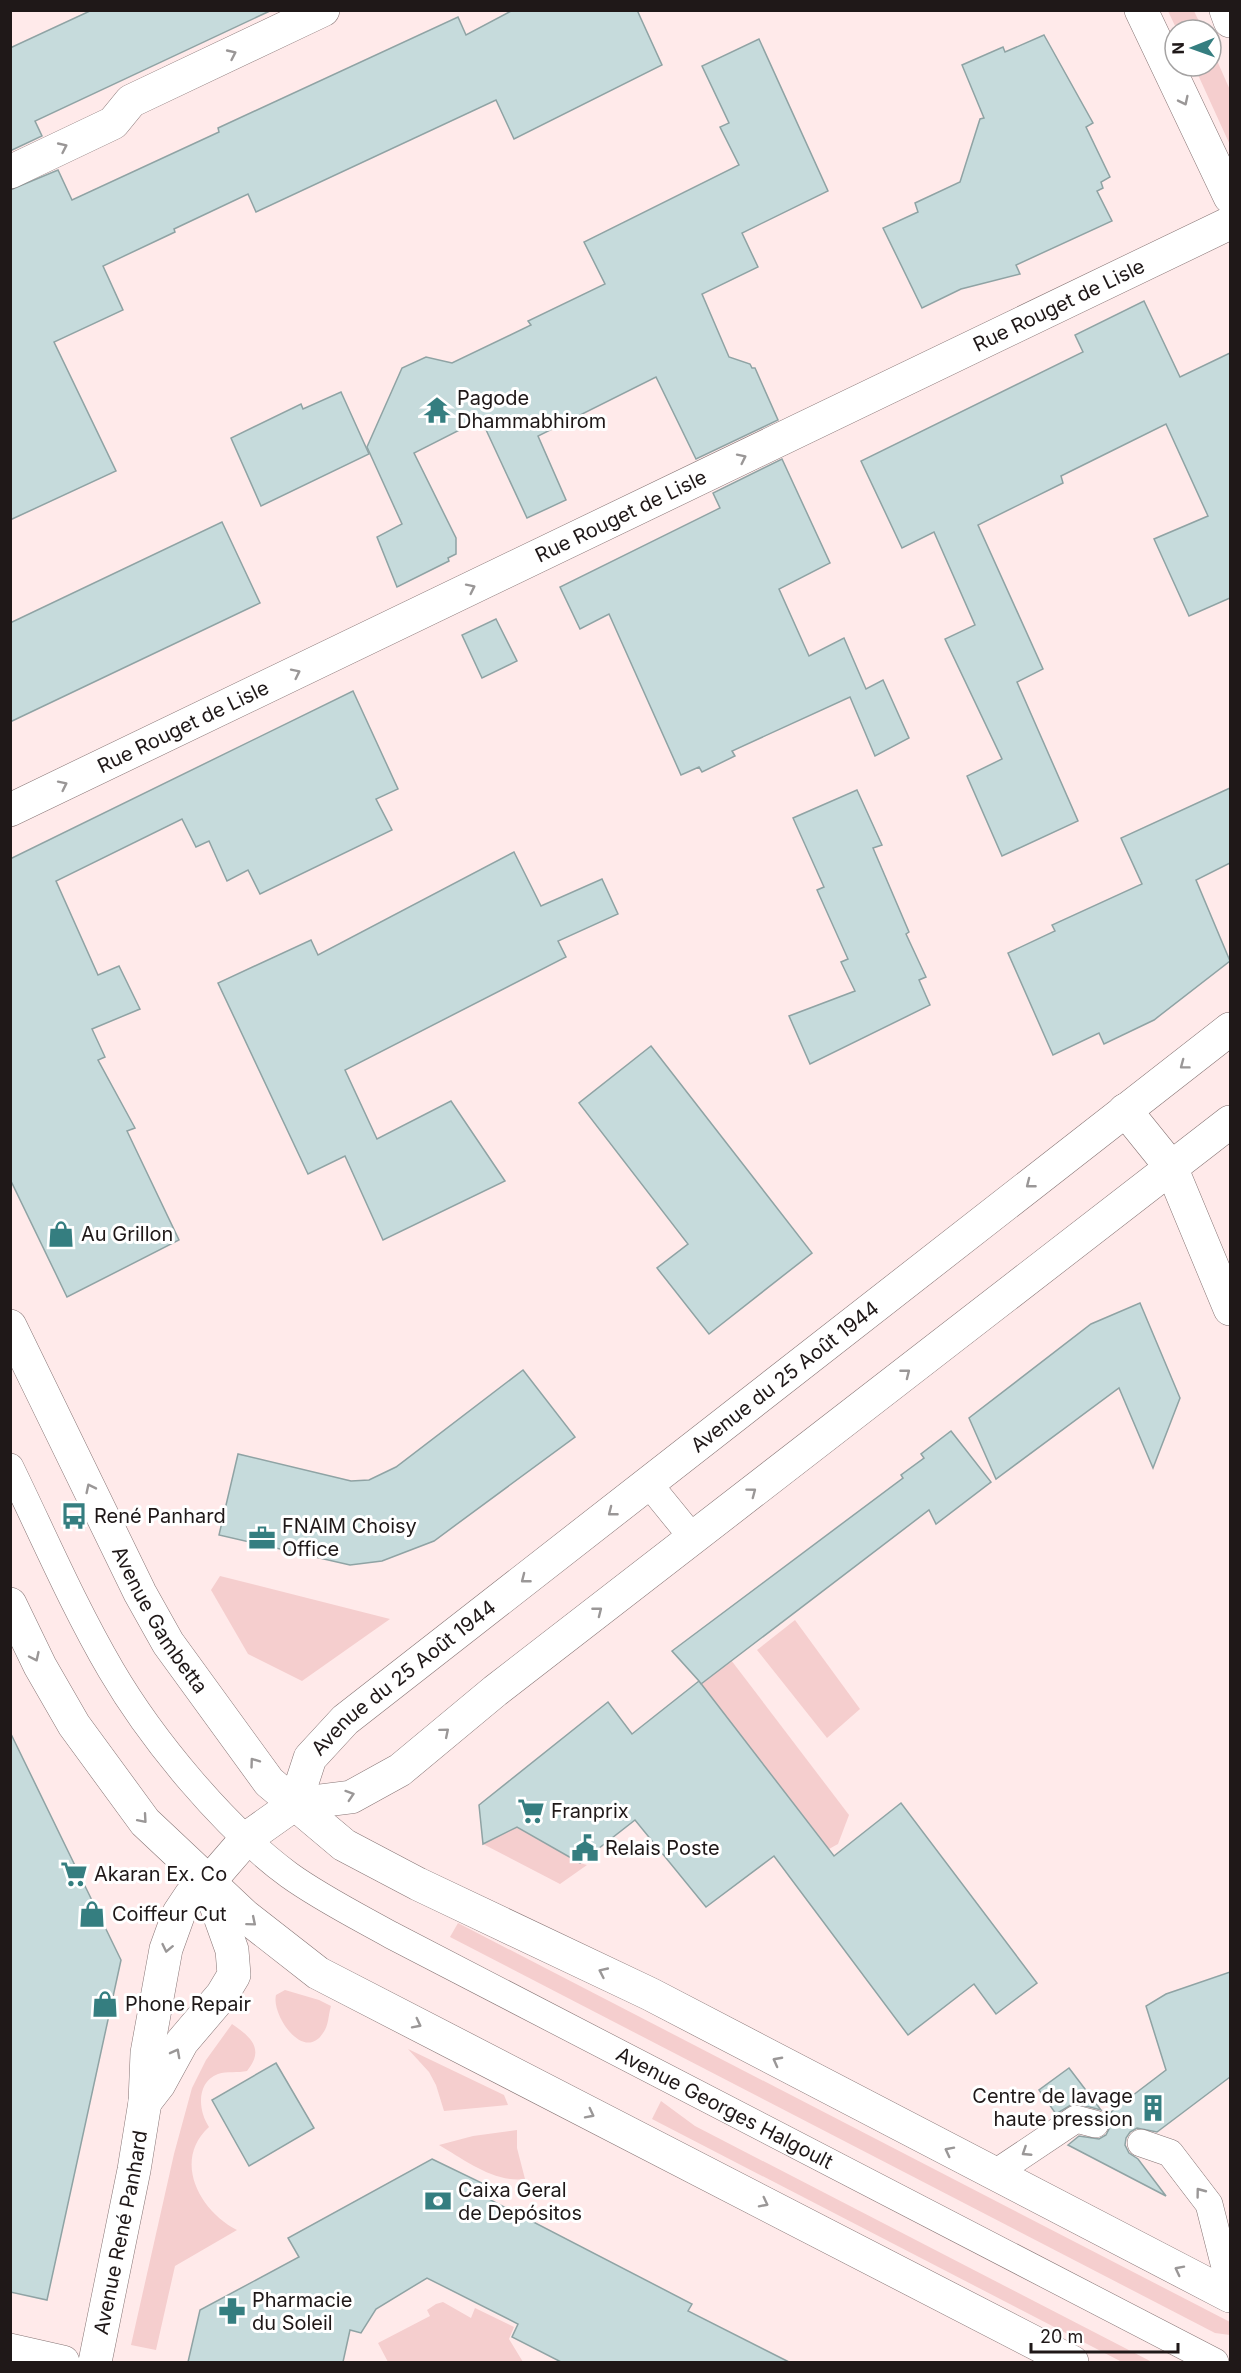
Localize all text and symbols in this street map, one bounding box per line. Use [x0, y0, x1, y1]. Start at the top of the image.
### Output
north arrow [1163, 18, 1223, 78]
text: N [1168, 42, 1188, 55]
one-way arrow [226, 49, 237, 61]
one-way arrow [1177, 95, 1189, 106]
one-way arrow [57, 142, 68, 154]
street label: Rue Rouget de Lisle [969, 254, 1148, 357]
place label: Pagode Dhammabhirom [457, 386, 606, 433]
temple icon: Pagode Dhammabhirom [422, 395, 452, 425]
one-way arrow [735, 453, 746, 465]
street label: Rue Rouget de Lisle [531, 465, 711, 567]
one-way arrow [465, 584, 476, 596]
one-way arrow [289, 668, 300, 680]
street label: Rue Rouget de Lisle [93, 675, 273, 778]
one-way arrow [57, 780, 68, 792]
one-way arrow [1180, 1057, 1191, 1068]
one-way arrow [1026, 1177, 1037, 1188]
shop icon: Au Grillon [46, 1219, 76, 1249]
place label: Au Grillon [81, 1222, 173, 1246]
street label: Avenue du 25 Août 1944 [686, 1296, 884, 1457]
one-way arrow [899, 1369, 910, 1380]
one-way arrow [85, 1484, 97, 1495]
one-way arrow [745, 1488, 756, 1499]
bus stop icon: René Panhard [59, 1501, 89, 1531]
place label: René Panhard [94, 1504, 226, 1528]
one-way arrow [608, 1504, 619, 1515]
place label: FNAIM Choisy Office [282, 1514, 417, 1561]
office icon: FNAIM Choisy Office [247, 1523, 277, 1553]
street label: Avenue Gambetta [107, 1542, 213, 1698]
one-way arrow [521, 1572, 532, 1583]
street label: Avenue du 25 Août 1944 [306, 1595, 500, 1760]
one-way arrow [591, 1607, 602, 1618]
one-way arrow [28, 1650, 40, 1661]
one-way arrow [438, 1729, 449, 1740]
one-way arrow [251, 1758, 262, 1769]
one-way arrow [344, 1790, 355, 1802]
supermarket icon: Franprix [516, 1796, 546, 1826]
place label: Franprix [551, 1799, 629, 1823]
one-way arrow [136, 1812, 147, 1823]
public building icon: Relais Poste [570, 1833, 600, 1863]
place label: Relais Poste [605, 1836, 720, 1860]
supermarket icon: Akaran Ex. Co [59, 1859, 89, 1889]
place label: Akaran Ex. Co [94, 1862, 227, 1886]
shop icon: Coiffeur Cut [77, 1899, 107, 1929]
place label: Coiffeur Cut [112, 1902, 227, 1926]
one-way arrow [245, 1915, 256, 1926]
one-way arrow [161, 1942, 174, 1952]
one-way arrow [599, 1967, 610, 1979]
shop icon: Phone Repair [90, 1989, 120, 2019]
place label: Phone Repair [125, 1992, 251, 2016]
one-way arrow [411, 2017, 421, 2028]
street label: Avenue Georges Halgoult [612, 2042, 837, 2174]
one-way arrow [169, 2048, 180, 2059]
one-way arrow [772, 2057, 783, 2068]
place label: Centre de lavage haute pression [972, 2084, 1133, 2131]
building icon: Centre de lavage haute pression [1138, 2093, 1168, 2123]
one-way arrow [584, 2107, 595, 2118]
street label: Avenue René Panhard [89, 2129, 152, 2337]
one-way arrow [1022, 2145, 1033, 2156]
one-way arrow [945, 2147, 956, 2158]
place label: Caixa Geral de Depósitos [458, 2178, 582, 2225]
bank icon: Caixa Geral de Depósitos [423, 2186, 453, 2216]
one-way arrow [1196, 2188, 1207, 2199]
one-way arrow [757, 2196, 768, 2207]
one-way arrow [1174, 2265, 1185, 2277]
place label: Pharmacie du Soleil [252, 2288, 352, 2335]
pharmacy icon: Pharmacie du Soleil [217, 2296, 247, 2326]
scale bar [1031, 2316, 1178, 2354]
text: 20 m [1040, 2326, 1083, 2347]

